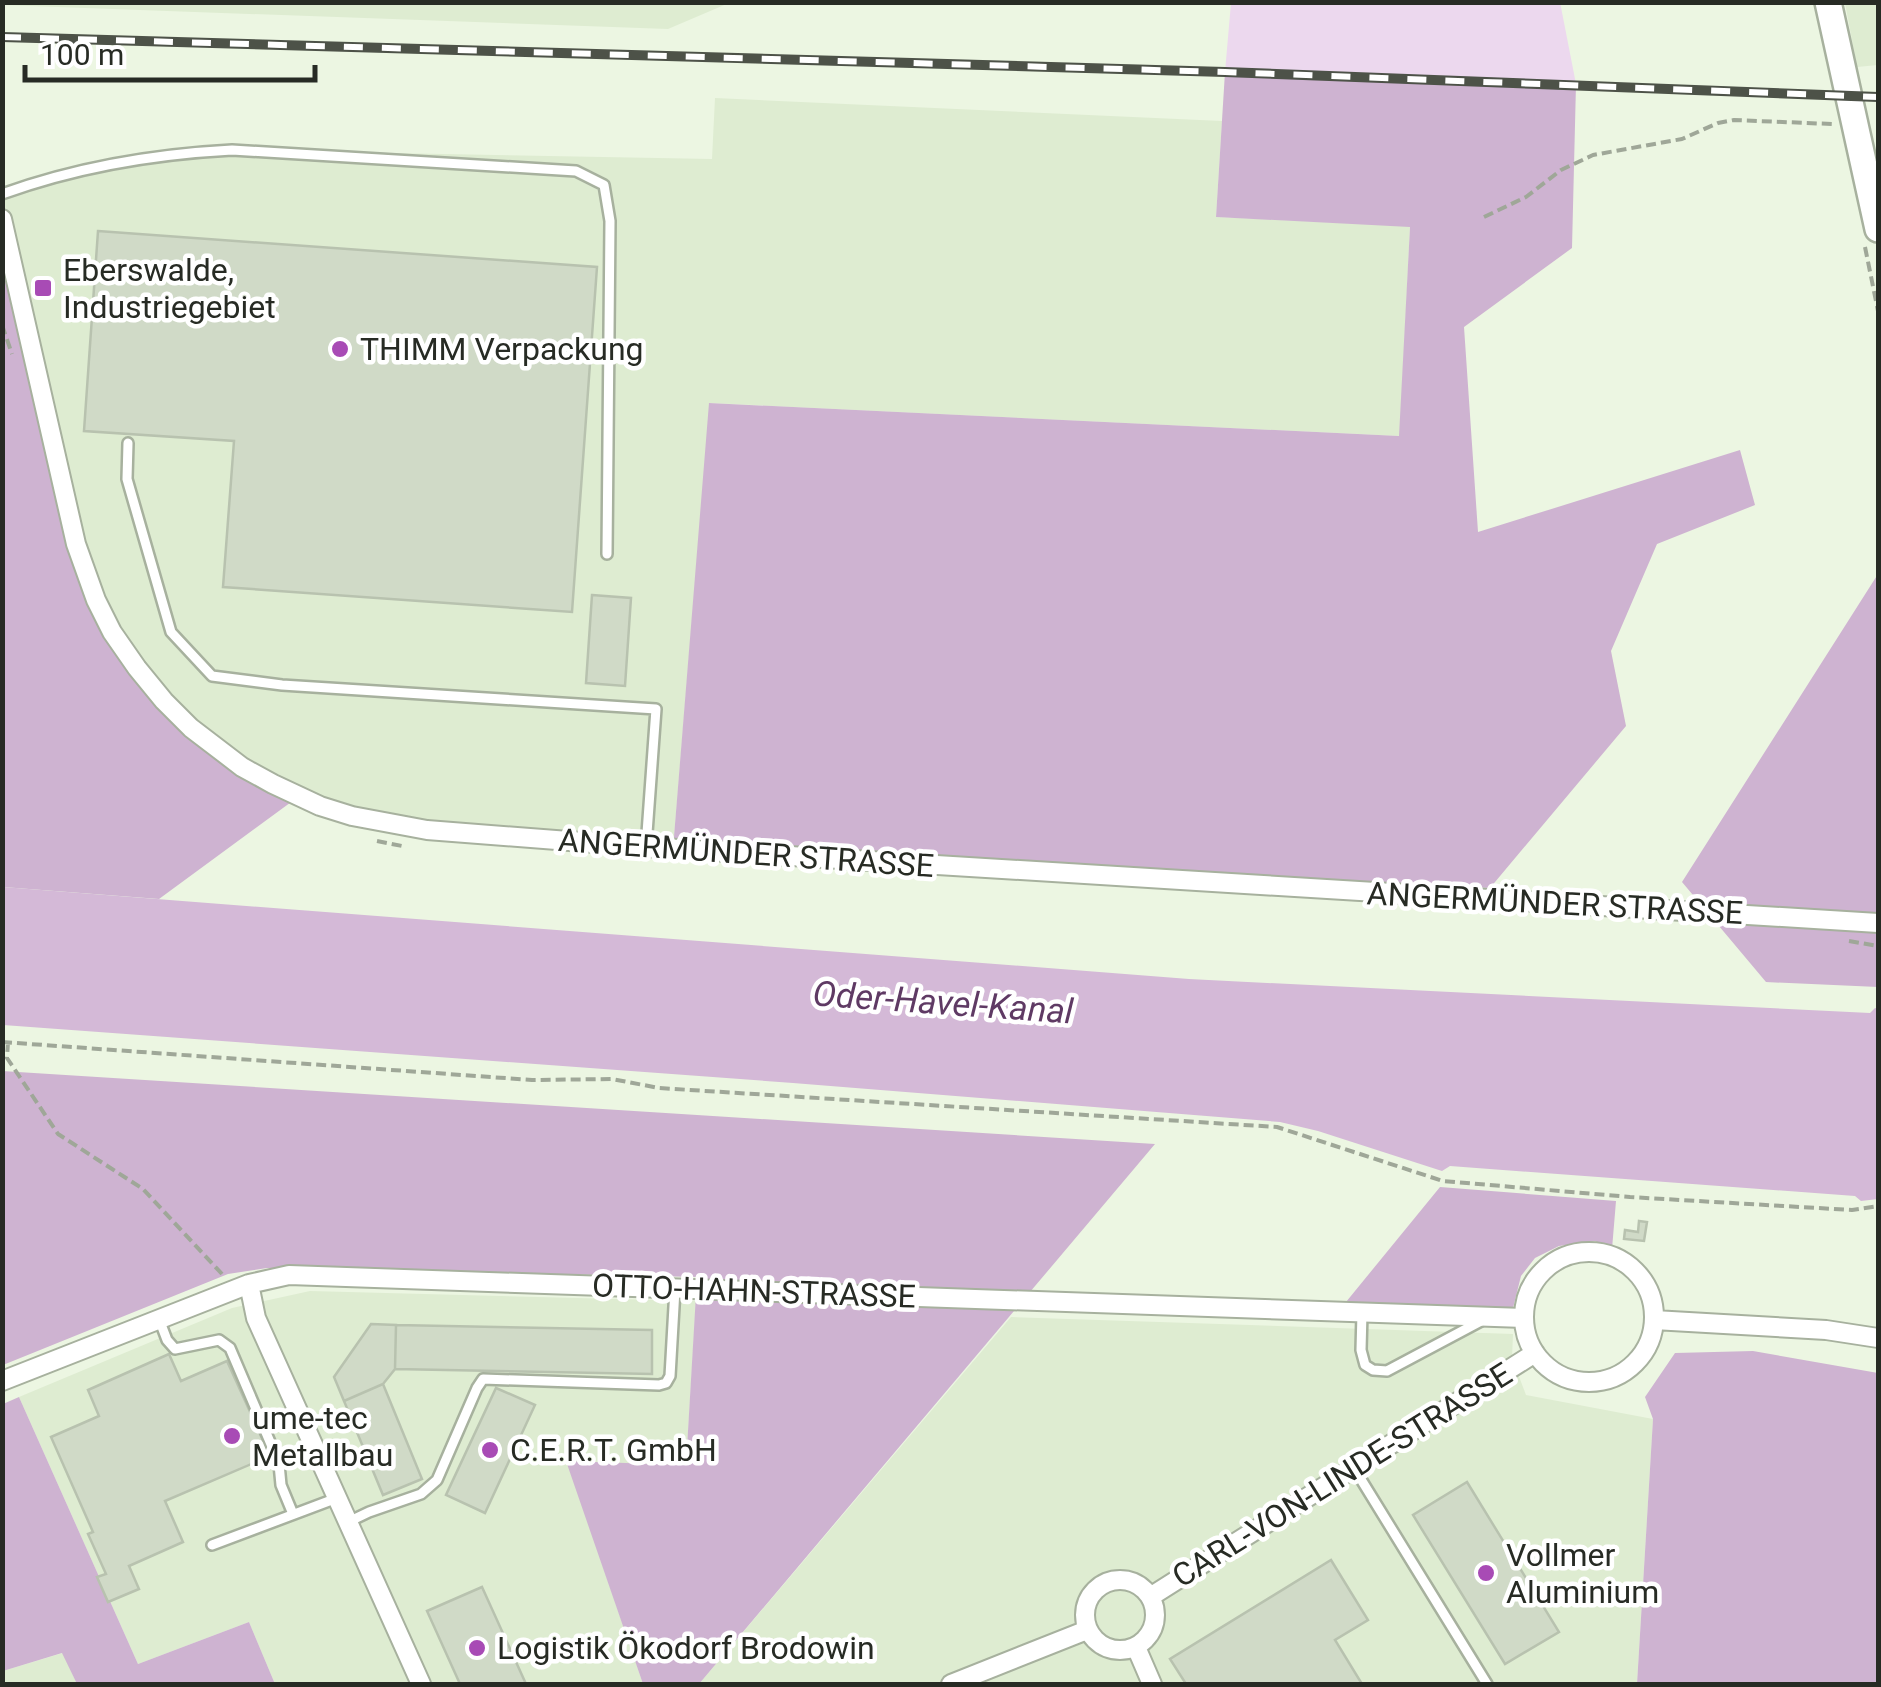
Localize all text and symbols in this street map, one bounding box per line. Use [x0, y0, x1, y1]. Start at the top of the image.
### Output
scale bar [25, 20, 315, 82]
text: 100 m [40, 37, 124, 72]
place label: Eberswalde, Industriegebiet [63, 251, 276, 326]
marker: Eberswalde, Industriegebiet [32, 277, 54, 299]
place label: THIMM Verpackung [360, 330, 644, 368]
marker: THIMM Verpackung [329, 338, 351, 360]
street label: ANGERMÜNDER STRASSE [557, 821, 935, 885]
street label: ANGERMÜNDER STRASSE [1366, 874, 1744, 932]
water label: Oder-Havel-Kanal [811, 973, 1075, 1033]
street label: OTTO-HAHN-STRASSE [592, 1266, 916, 1316]
street label: CARL-VON-LINDE-STRASSE [1165, 1355, 1519, 1595]
place label: ume-tec Metallbau [252, 1399, 393, 1474]
marker: ume-tec Metallbau [221, 1425, 243, 1447]
place label: C.E.R.T. GmbH [510, 1431, 717, 1469]
marker: C.E.R.T. GmbH [479, 1439, 501, 1461]
place label: Vollmer Aluminium [1506, 1536, 1659, 1611]
marker: Vollmer Aluminium [1475, 1562, 1497, 1584]
place label: Logistik Ökodorf Brodowin [497, 1629, 875, 1667]
marker: Logistik Ökodorf Brodowin [466, 1637, 488, 1659]

